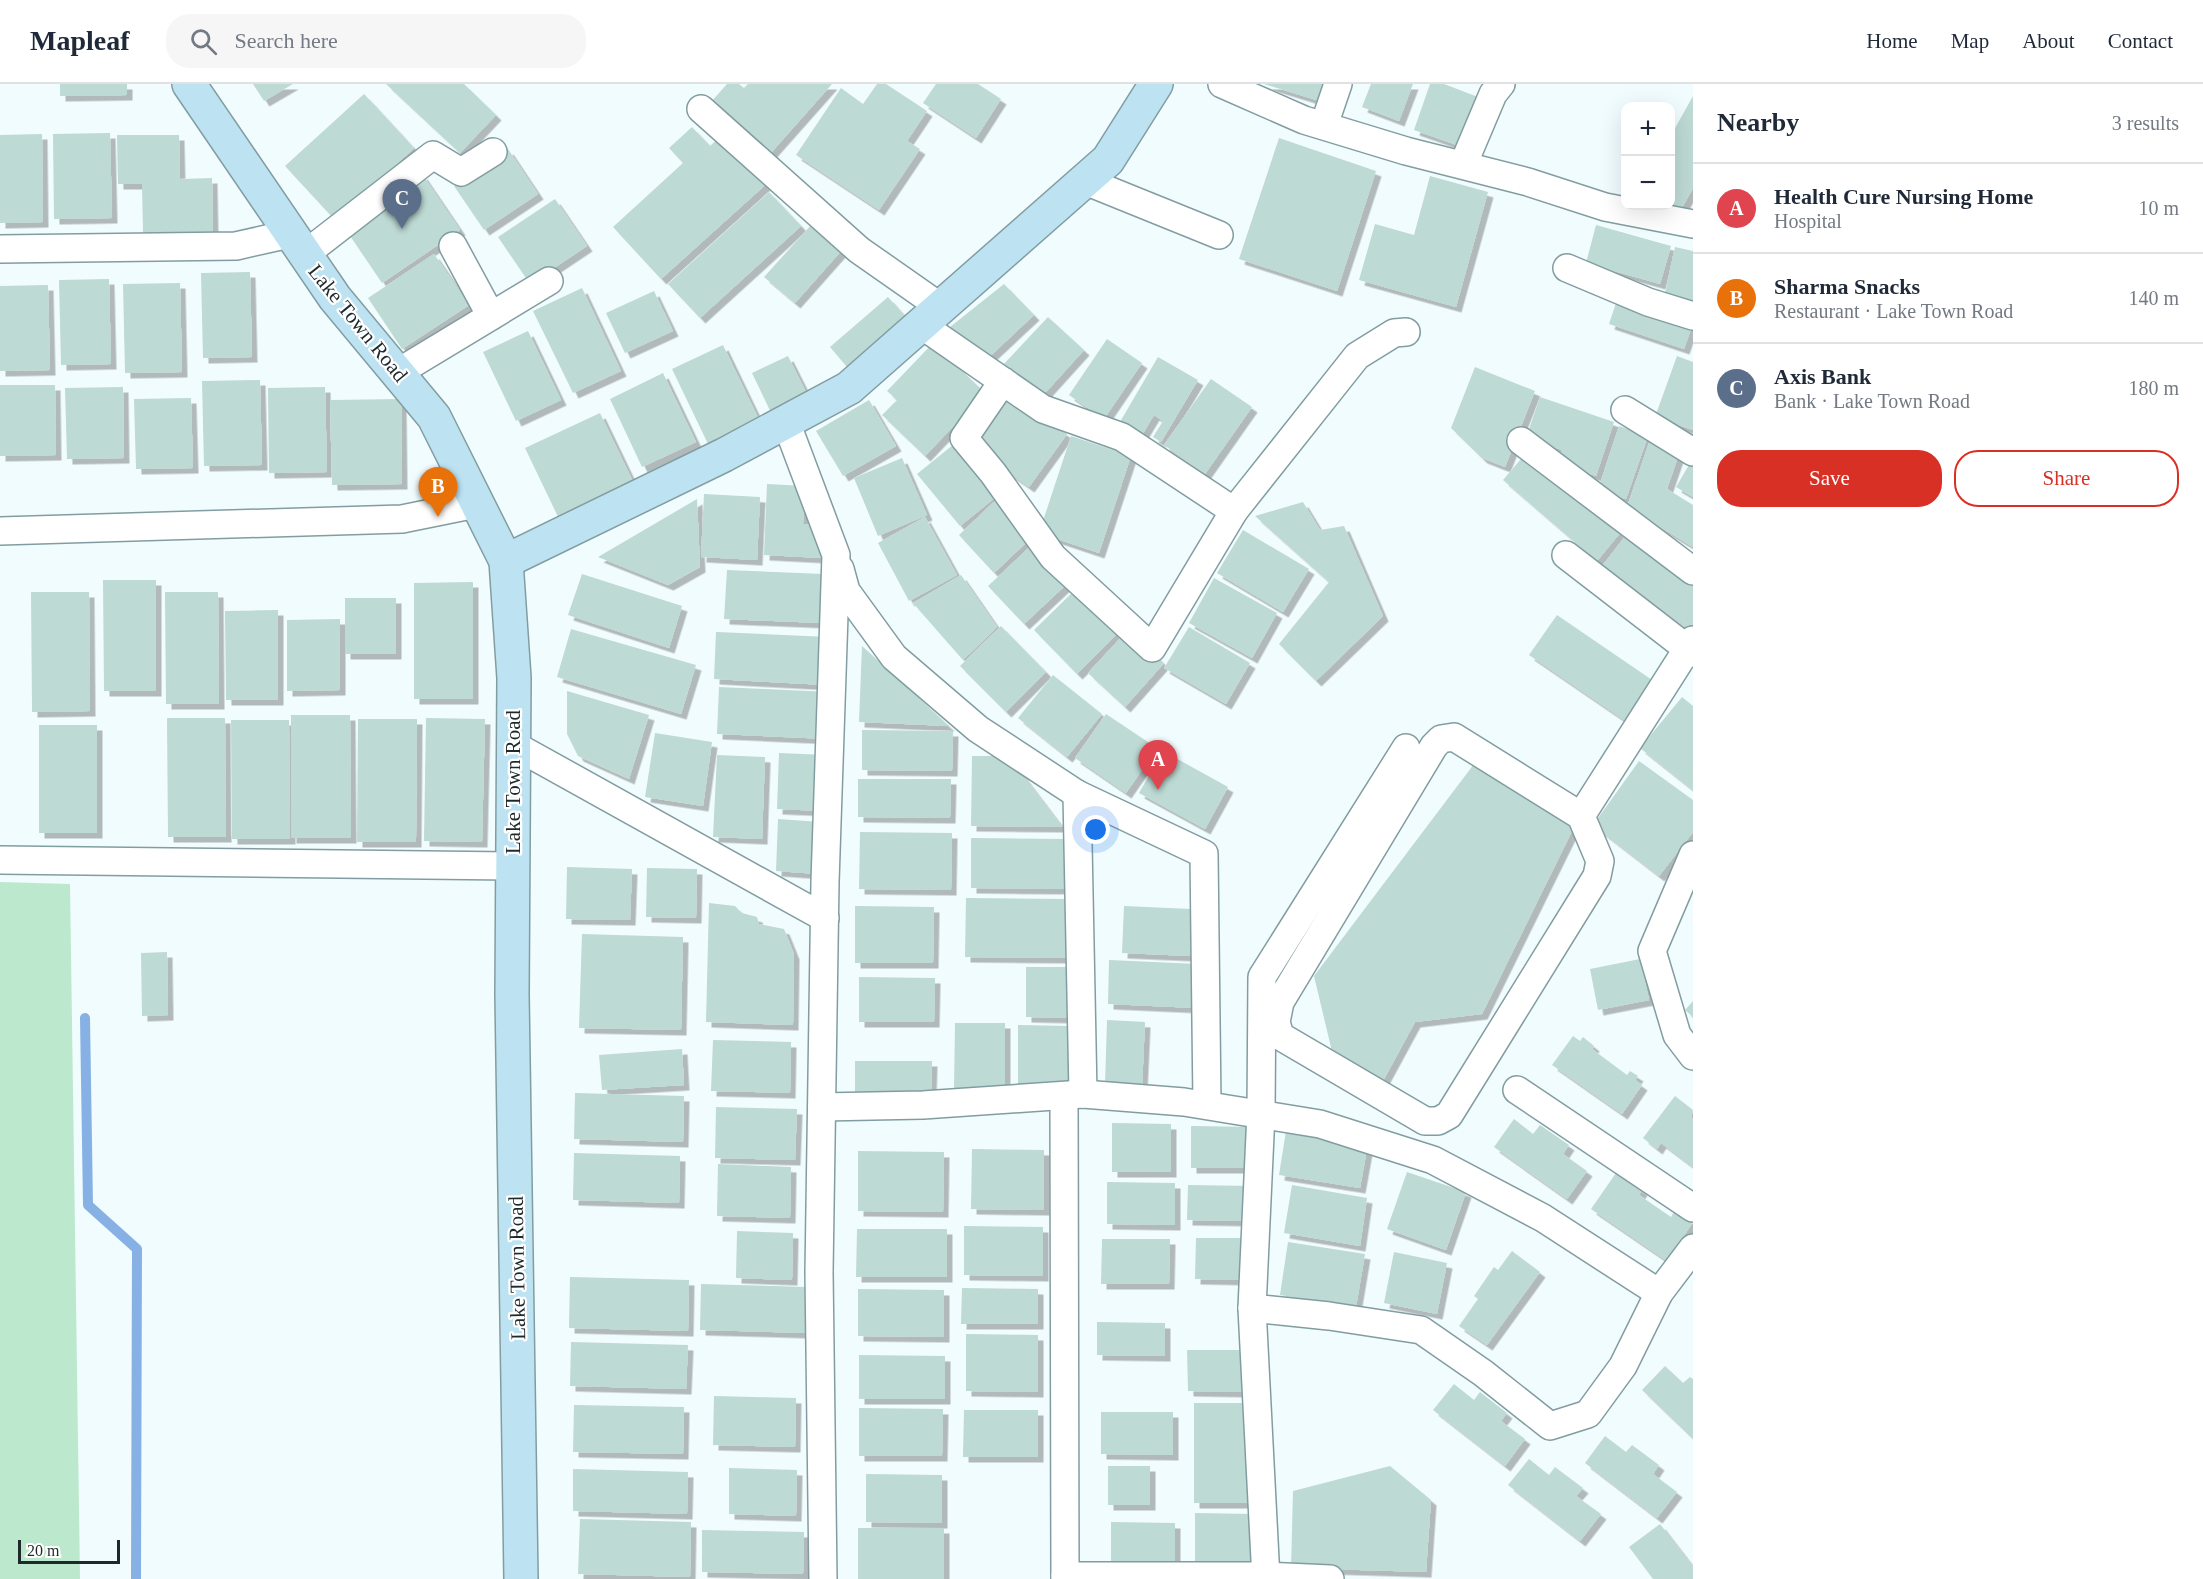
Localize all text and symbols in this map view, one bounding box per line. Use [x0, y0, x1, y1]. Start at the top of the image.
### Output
search box [166, 14, 586, 68]
text: Mapleaf [30, 25, 130, 56]
icon: search [187, 25, 220, 58]
text: Search here [235, 28, 338, 53]
text: Home [1866, 29, 1918, 53]
text: Map [1951, 29, 1989, 53]
text: About [2022, 29, 2075, 53]
text: Contact [2108, 29, 2173, 53]
map controls [1621, 102, 1675, 210]
button: + [1621, 102, 1675, 156]
text: Nearby [1717, 108, 1799, 137]
text: 3 results [2112, 112, 2179, 134]
button: − [1621, 156, 1675, 210]
pin: C [382, 180, 422, 229]
text: Health Cure Nursing Home [1774, 184, 2033, 209]
text: A [1729, 197, 1744, 219]
text: 10 m [2138, 197, 2179, 219]
text: Hospital [1774, 210, 1842, 232]
street label: Lake Town Road [303, 260, 413, 387]
text: Sharma Snacks [1774, 274, 1920, 299]
text: B [1730, 287, 1743, 309]
text: 140 m [2128, 287, 2179, 309]
text: Restaurant · Lake Town Road [1774, 300, 2013, 322]
text: Axis Bank [1774, 364, 1871, 389]
text: C [1729, 377, 1744, 399]
text: 180 m [2128, 377, 2179, 399]
text: Bank · Lake Town Road [1774, 390, 1970, 412]
button: Save [1717, 450, 1942, 507]
button: Share [1954, 450, 2179, 507]
pin: B [418, 468, 458, 517]
street label: Lake Town Road [501, 710, 525, 854]
pin: A [1138, 740, 1178, 790]
your location [1081, 815, 1110, 844]
street label: Lake Town Road [504, 1195, 530, 1340]
scale bar [18, 1537, 120, 1564]
text: 20 m [27, 1542, 59, 1559]

